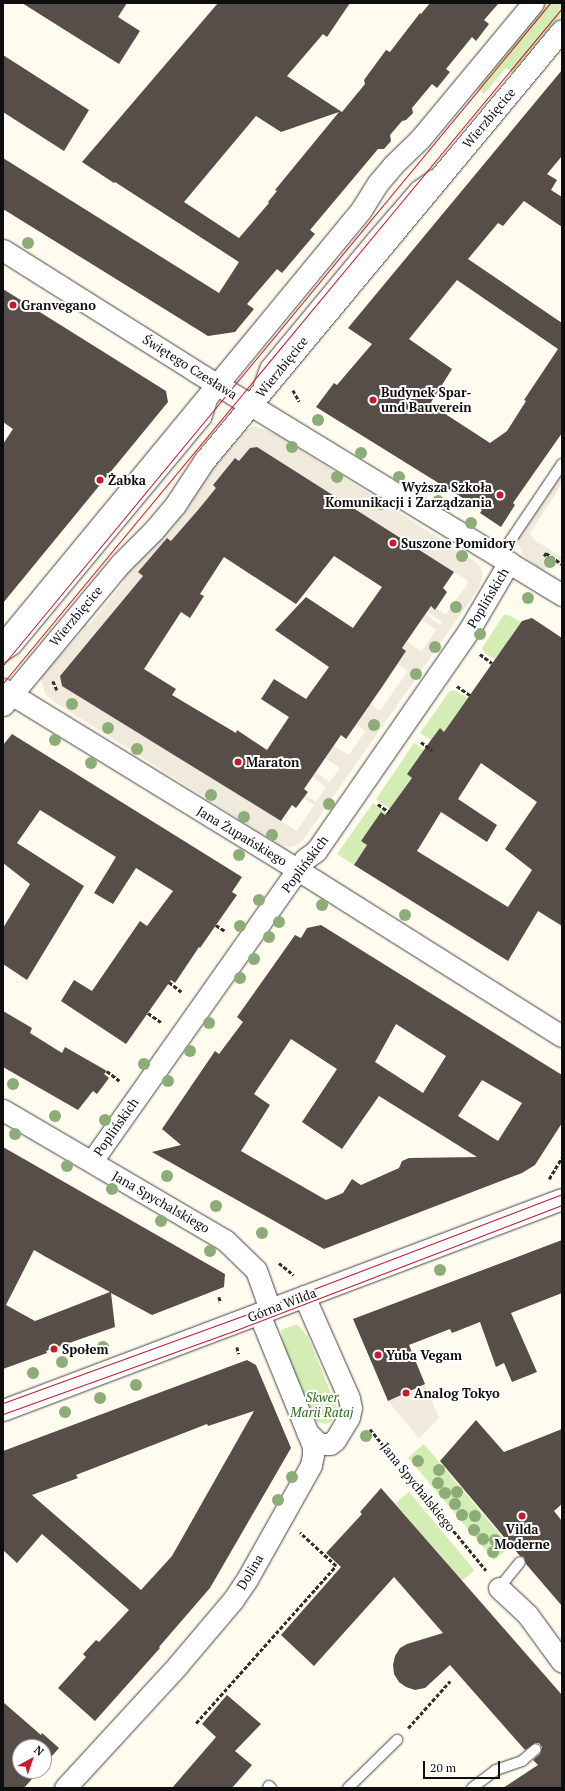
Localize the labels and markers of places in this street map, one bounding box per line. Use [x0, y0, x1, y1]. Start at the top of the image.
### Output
place label: Granvegano [21, 297, 96, 313]
marker: Granvegano [8, 300, 18, 310]
place label: Budynek Spar- und Bauverein [381, 385, 472, 416]
marker: Budynek Spar- und Bauverein [368, 395, 378, 405]
place label: Żabka [108, 472, 146, 488]
marker: Żabka [95, 475, 105, 485]
place label: Wyższa Szkoła Komunikacji i Zarządzania [325, 480, 492, 511]
marker: Wyższa Szkoła Komunikacji i Zarządzania [495, 490, 505, 500]
place label: Suszone Pomidory [401, 535, 515, 551]
marker: Suszone Pomidory [388, 538, 398, 548]
place label: Maraton [246, 754, 299, 770]
marker: Maraton [233, 757, 243, 767]
place label: Społem [62, 1341, 108, 1357]
marker: Społem [49, 1344, 59, 1354]
place label: Yuba Vegam [386, 1347, 462, 1363]
marker: Yuba Vegam [373, 1350, 383, 1360]
place label: Analog Tokyo [414, 1385, 500, 1401]
marker: Analog Tokyo [401, 1388, 411, 1398]
marker: Vilda Moderne [517, 1511, 527, 1521]
place label: Vilda Moderne [494, 1522, 550, 1553]

